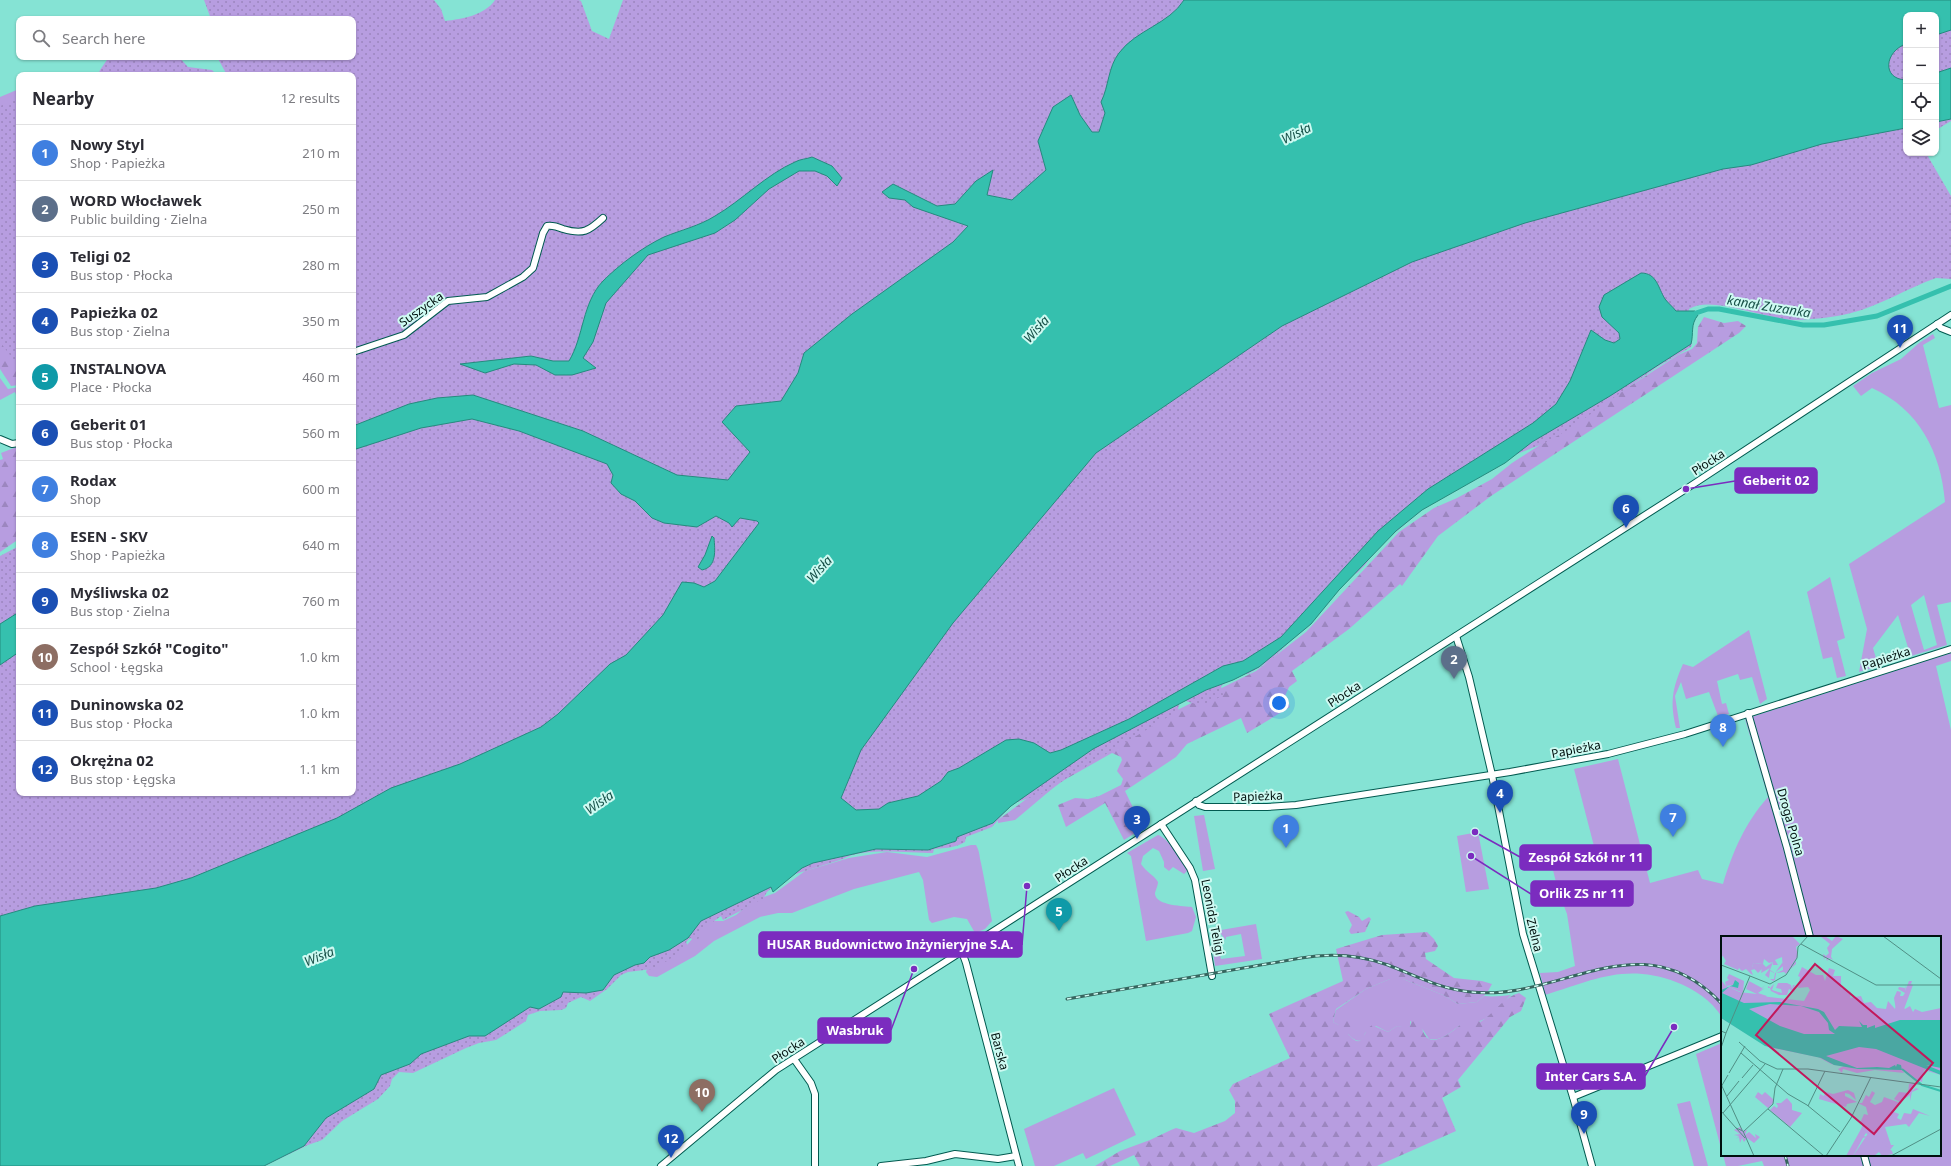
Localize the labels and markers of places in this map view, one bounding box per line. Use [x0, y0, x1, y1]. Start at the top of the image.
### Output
pin: 11 [1887, 315, 1913, 348]
callout: Geberit 02 [1735, 468, 1817, 493]
pin: 6 [1613, 495, 1639, 528]
pin: 2 [1441, 646, 1467, 679]
pin: 8 [1710, 714, 1736, 747]
pin: 4 [1487, 780, 1513, 813]
pin: 7 [1660, 804, 1686, 837]
pin: 3 [1124, 806, 1150, 839]
pin: 1 [1273, 815, 1299, 848]
callout: Zespół Szkół nr 11 [1520, 845, 1651, 870]
callout: Orlik ZS nr 11 [1531, 881, 1633, 906]
pin: 5 [1046, 898, 1072, 931]
callout: HUSAR Budownictwo Inżynieryjne S.A. [759, 932, 1022, 957]
callout: Wasbruk [818, 1018, 891, 1043]
callout: Inter Cars S.A. [1537, 1064, 1645, 1089]
pin: 10 [689, 1079, 715, 1112]
pin: 9 [1571, 1101, 1597, 1134]
pin: 12 [658, 1125, 684, 1158]

